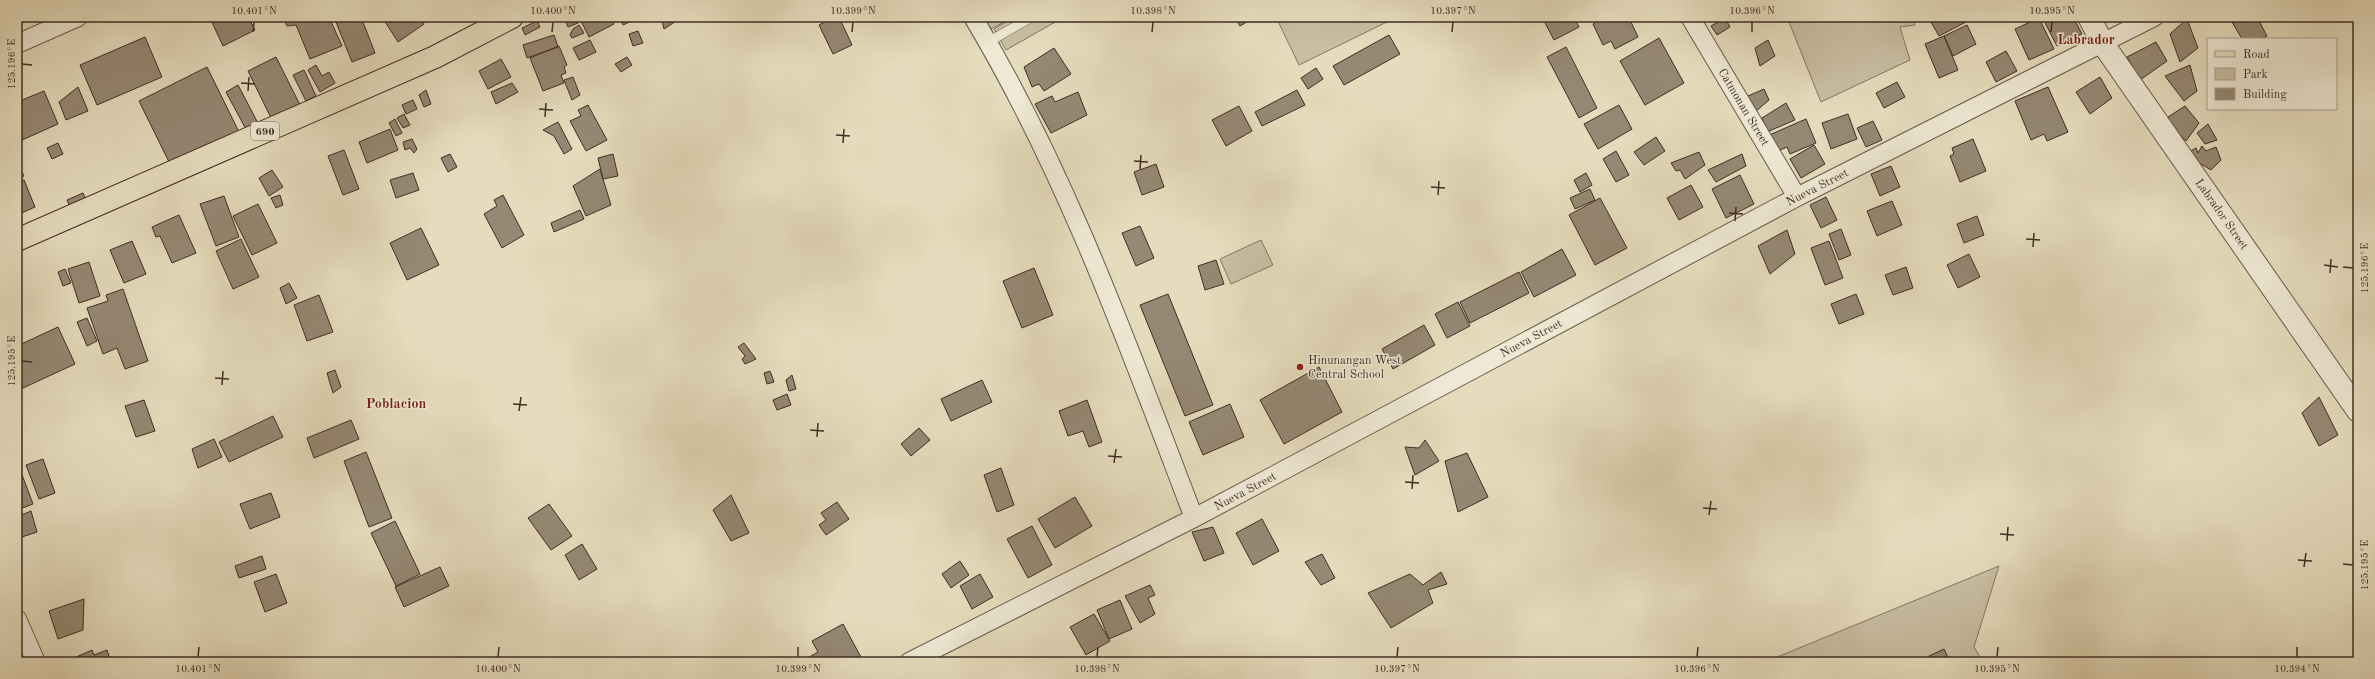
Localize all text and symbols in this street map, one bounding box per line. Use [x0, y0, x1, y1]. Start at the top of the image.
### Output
text: 10.401°N [231, 6, 277, 16]
text: 10.400°N [530, 6, 576, 16]
text: 10.399°N [830, 6, 876, 16]
text: 10.398°N [1130, 6, 1176, 16]
text: 10.397°N [1430, 6, 1476, 16]
text: 10.396°N [1729, 6, 1775, 16]
text: 10.395°N [2029, 6, 2075, 16]
district label: Labrador [2057, 33, 2115, 47]
legend [2207, 38, 2337, 110]
text: 125.196°E [7, 39, 17, 89]
text: Road [2243, 49, 2270, 61]
street label: Catmonan Street [1715, 67, 1771, 148]
text: Park [2243, 69, 2268, 81]
text: Building [2243, 89, 2287, 101]
road number: 690 [251, 122, 279, 140]
street label: Nueva Street [1784, 167, 1851, 209]
street label: Labrador Street [2192, 177, 2250, 252]
text: 125.196°E [2360, 243, 2370, 293]
street label: Nueva Street [1499, 318, 1564, 360]
text: 125.195°E [7, 336, 17, 386]
place label: Hinunangan West Central School [1308, 355, 1401, 381]
marker: Hinunangan West Central School [1295, 362, 1305, 372]
district label: Poblacion [366, 397, 426, 411]
street label: Nueva Street [1213, 471, 1278, 513]
text: 125.195°E [2360, 540, 2370, 590]
text: 10.401°N [175, 664, 221, 674]
text: 10.400°N [475, 664, 521, 674]
text: 10.399°N [775, 664, 821, 674]
text: 10.398°N [1074, 664, 1120, 674]
text: 10.397°N [1374, 664, 1420, 674]
text: 10.396°N [1674, 664, 1720, 674]
text: 10.395°N [1974, 664, 2020, 674]
text: 10.394°N [2274, 664, 2320, 674]

